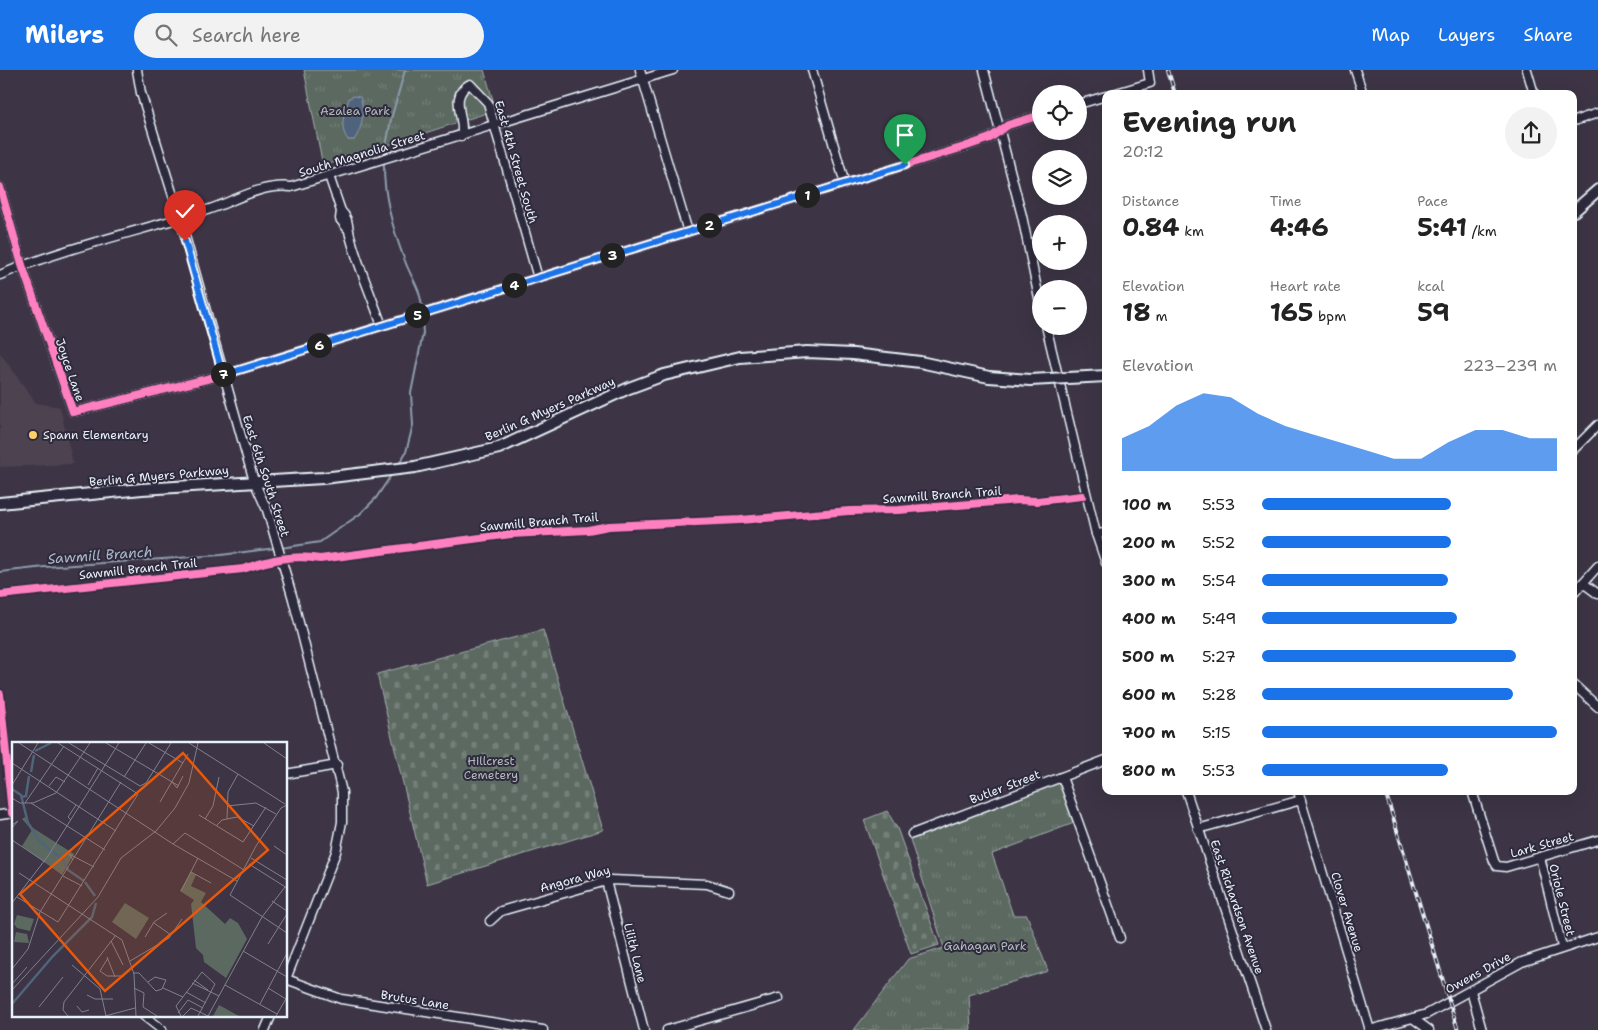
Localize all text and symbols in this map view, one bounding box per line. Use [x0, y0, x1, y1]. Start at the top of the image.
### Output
search box [134, 13, 484, 58]
text: Milers [25, 19, 104, 51]
icon: search [152, 21, 180, 49]
text: Search here [192, 23, 301, 48]
text: Map [1372, 23, 1410, 47]
text: Layers [1438, 23, 1495, 47]
text: Share [1523, 23, 1573, 47]
map controls [1032, 85, 1087, 335]
button: locate [1032, 85, 1087, 140]
street label: East 4th Street South [491, 99, 541, 225]
park label: Azalea Park [320, 103, 390, 119]
text: Evening run [1122, 103, 1297, 141]
button: share [1505, 107, 1557, 159]
pin [884, 114, 926, 165]
icon: arrive [891, 121, 919, 149]
street label: South Magnolia Street [297, 127, 427, 181]
text: 20:12 [1122, 141, 1164, 162]
button: layers [1032, 150, 1087, 205]
pin: 1 [794, 182, 820, 208]
text: 1 [804, 186, 811, 204]
pin [164, 190, 206, 241]
text: Distance [1122, 192, 1179, 210]
text: Time [1270, 192, 1302, 210]
text: Pace [1417, 192, 1448, 210]
icon: check [171, 197, 199, 225]
text: 0.84 [1122, 210, 1179, 244]
text: 4:46 [1270, 210, 1329, 244]
text: 5:41 [1417, 210, 1467, 244]
pin: 2 [696, 212, 722, 238]
button: + [1032, 215, 1087, 270]
text: 2 [705, 216, 714, 234]
text: km [1179, 222, 1204, 240]
text: /km [1467, 222, 1497, 240]
pin: 3 [600, 242, 624, 268]
text: 3 [608, 246, 617, 264]
pin: 4 [502, 272, 526, 298]
text: 4 [510, 276, 519, 294]
text: Elevation [1122, 277, 1185, 295]
text: Heart rate [1270, 277, 1341, 295]
text: kcal [1417, 277, 1445, 295]
button: − [1032, 280, 1087, 335]
text: 18 [1122, 295, 1151, 329]
text: 165 [1270, 295, 1313, 329]
text: 59 [1417, 295, 1450, 329]
pin: 5 [404, 302, 430, 328]
text: 5 [413, 306, 422, 324]
text: m [1151, 307, 1168, 325]
text: bpm [1313, 307, 1346, 325]
pin: 6 [306, 332, 332, 358]
street label: Joyce Lane [52, 336, 88, 404]
text: 6 [315, 336, 324, 354]
text: Elevation [1122, 355, 1194, 376]
text: 223–239 m [1463, 355, 1557, 376]
pin: 7 [210, 362, 236, 386]
text: 7 [219, 365, 228, 383]
street label: Berlin G Myers Parkway [483, 373, 617, 445]
street label: East 6th South Street [239, 413, 293, 539]
place label: Spann Elementary [43, 427, 149, 443]
marker: Spann Elementary [27, 429, 39, 441]
street label: Berlin G Myers Parkway [88, 462, 230, 490]
street label: Sawmill Branch Trail [882, 483, 1002, 507]
text: 100 m [1122, 494, 1171, 515]
text: 5:53 [1202, 494, 1236, 515]
street label: Sawmill Branch Trail [479, 509, 599, 535]
text: 200 m [1122, 532, 1175, 553]
text: 5:52 [1202, 532, 1235, 553]
water label: Sawmill Branch [47, 542, 153, 568]
street label: Sawmill Branch Trail [78, 555, 198, 583]
text: 300 m [1122, 570, 1176, 591]
text: 5:54 [1202, 570, 1236, 591]
text: 400 m [1122, 608, 1176, 629]
text: 5:49 [1202, 608, 1236, 629]
text: 500 m [1122, 646, 1174, 667]
text: 5:27 [1202, 646, 1236, 667]
text: 600 m [1122, 684, 1176, 705]
text: 5:28 [1202, 684, 1237, 705]
text: 700 m [1122, 722, 1176, 743]
text: 5:15 [1202, 722, 1231, 743]
inset map [12, 742, 288, 1018]
park label: Hillcrest Cemetery [464, 753, 518, 783]
text: 800 m [1122, 760, 1176, 781]
text: 5:53 [1202, 760, 1236, 781]
street label: Butler Street [968, 766, 1042, 808]
street label: Lark Street [1508, 828, 1576, 862]
street label: East Richardson Avenue [1206, 838, 1268, 977]
street label: Angora Way [538, 862, 612, 896]
street label: Oriole Street [1545, 862, 1579, 938]
street label: Clover Avenue [1327, 870, 1367, 954]
street label: Lilith Lane [620, 921, 650, 985]
park label: Gahagan Park [943, 938, 1027, 954]
street label: Owens Drive [1442, 948, 1514, 998]
street label: Brutus Lane [380, 987, 451, 1013]

